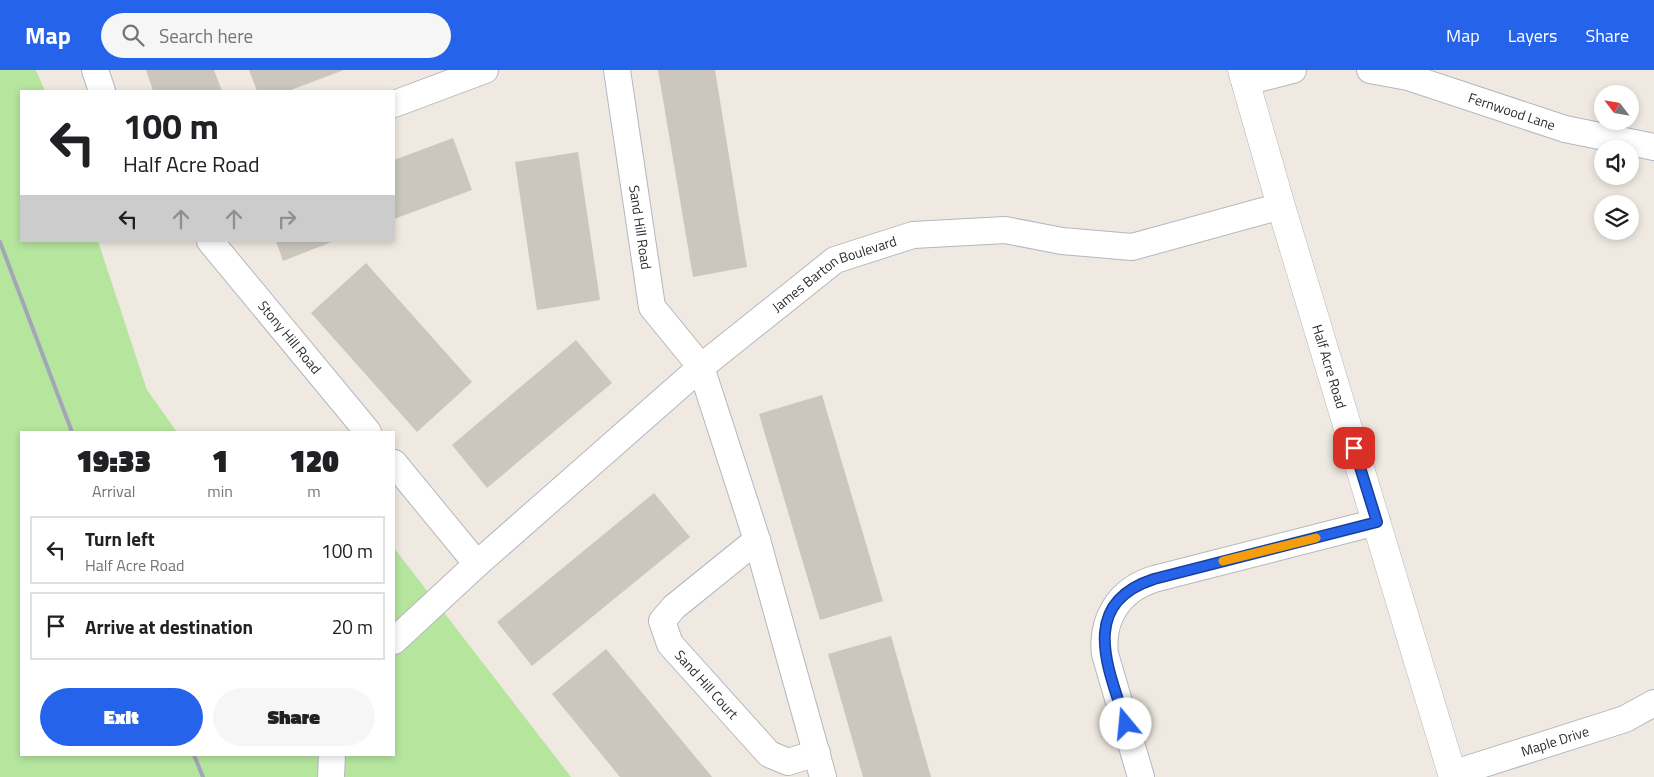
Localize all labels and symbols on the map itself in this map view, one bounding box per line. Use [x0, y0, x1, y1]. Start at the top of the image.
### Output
north arrow [1594, 85, 1639, 130]
street label: Fernwood Lane [1466, 87, 1558, 135]
street label: Sand Hill Road [624, 184, 657, 271]
street label: James Barton Boulevard [767, 230, 899, 317]
street label: Stony Hill Road [253, 296, 327, 378]
street label: Half Acre Road [1307, 322, 1352, 411]
pin [1333, 427, 1375, 469]
street label: Sand Hill Court [670, 645, 744, 724]
position arrow [1099, 697, 1151, 749]
street label: Maple Drive [1518, 720, 1591, 761]

